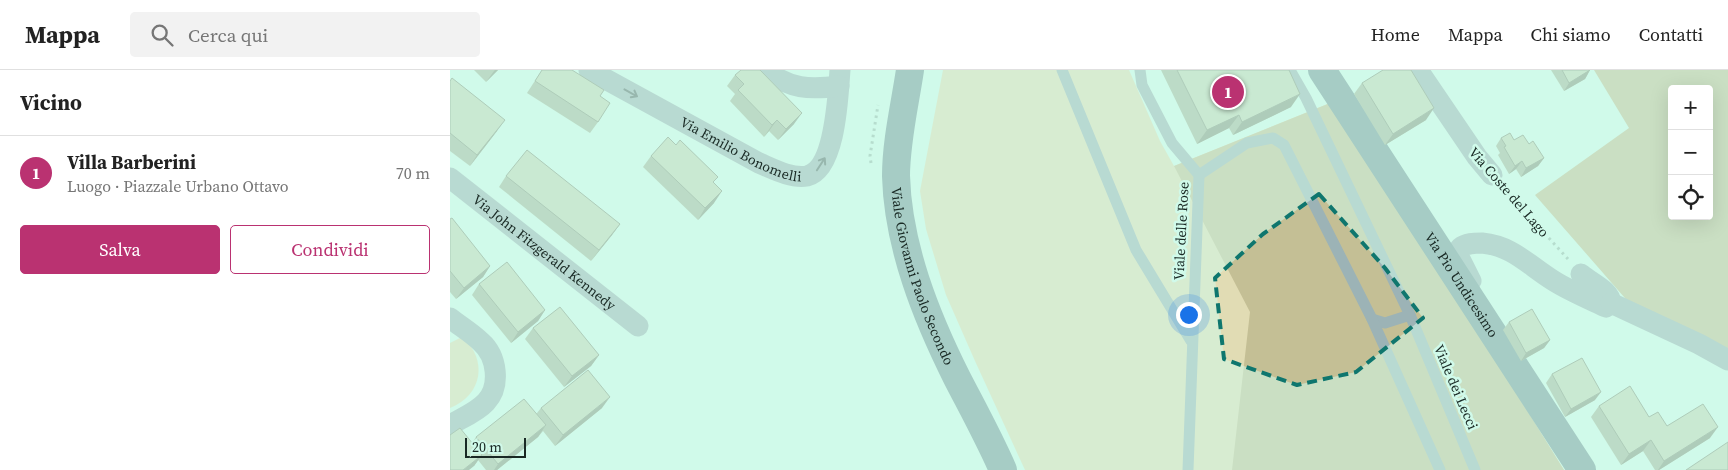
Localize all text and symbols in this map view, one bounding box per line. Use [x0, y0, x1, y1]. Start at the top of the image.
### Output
search box [130, 12, 480, 57]
text: Mappa [25, 18, 100, 51]
icon: search [148, 21, 176, 49]
text: Cerca qui [188, 22, 268, 48]
text: Home [1371, 22, 1420, 47]
text: Mappa [1448, 22, 1503, 47]
text: Chi siamo [1531, 22, 1611, 47]
text: Contatti [1639, 22, 1703, 47]
pin: 1 [1212, 73, 1244, 111]
map controls [1668, 85, 1713, 220]
button: + [1668, 85, 1713, 130]
text: Vicino [20, 88, 82, 117]
one-way arrow [624, 89, 638, 99]
street label: Via Emilio Bonomelli [677, 112, 802, 187]
button: − [1668, 130, 1713, 175]
street label: Via Coste del Lago [1464, 143, 1554, 242]
text: Villa Barberini [67, 149, 196, 175]
one-way arrow [816, 157, 826, 171]
text: 1 [32, 162, 40, 184]
text: 70 m [396, 162, 430, 184]
text: Luogo · Piazzale Urbano Ottavo [67, 175, 289, 197]
button: locate [1668, 175, 1713, 220]
street label: Viale delle Rose [1168, 181, 1194, 281]
street label: Viale Giovanni Paolo Secondo [887, 186, 959, 369]
street label: Via John Fitzgerald Kennedy [468, 190, 621, 315]
button: Salva [20, 225, 220, 274]
button: Condividi [230, 225, 430, 274]
street label: Via Pio Undicesimo [1420, 228, 1503, 342]
your location [1176, 302, 1202, 328]
street label: Viale dei Lecci [1429, 341, 1483, 433]
scale bar [465, 435, 526, 458]
text: 20 m [472, 437, 502, 457]

